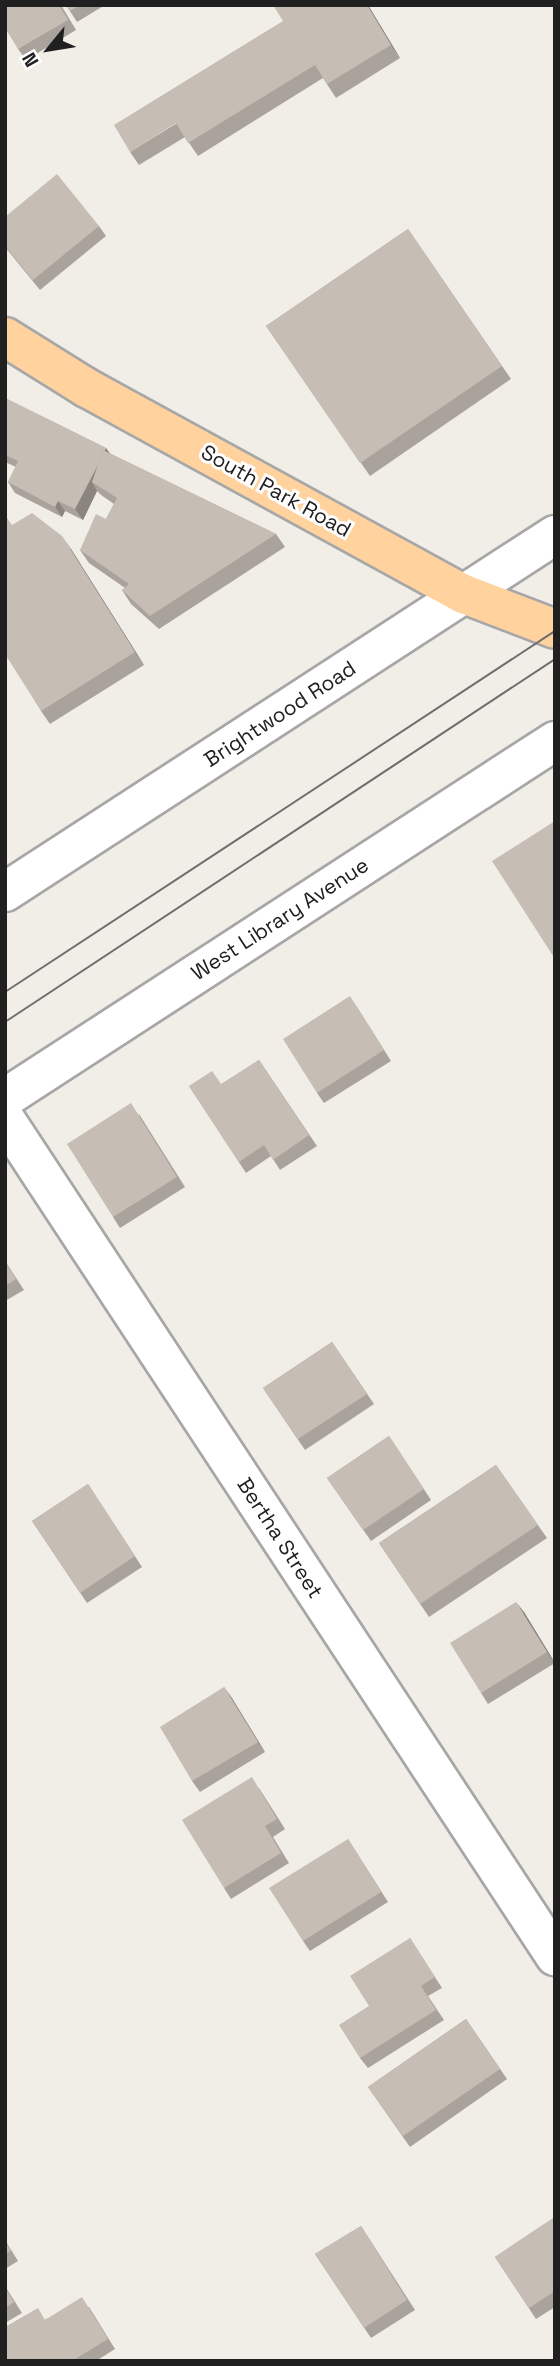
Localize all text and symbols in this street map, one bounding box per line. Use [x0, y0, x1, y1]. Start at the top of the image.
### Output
north arrow [14, 14, 84, 84]
text: N [16, 48, 44, 72]
street label: South Park Road [197, 439, 355, 543]
street label: Brightwood Road [199, 656, 361, 772]
street label: West Library Avenue [187, 852, 373, 986]
street label: Bertha Street [232, 1473, 328, 1603]

